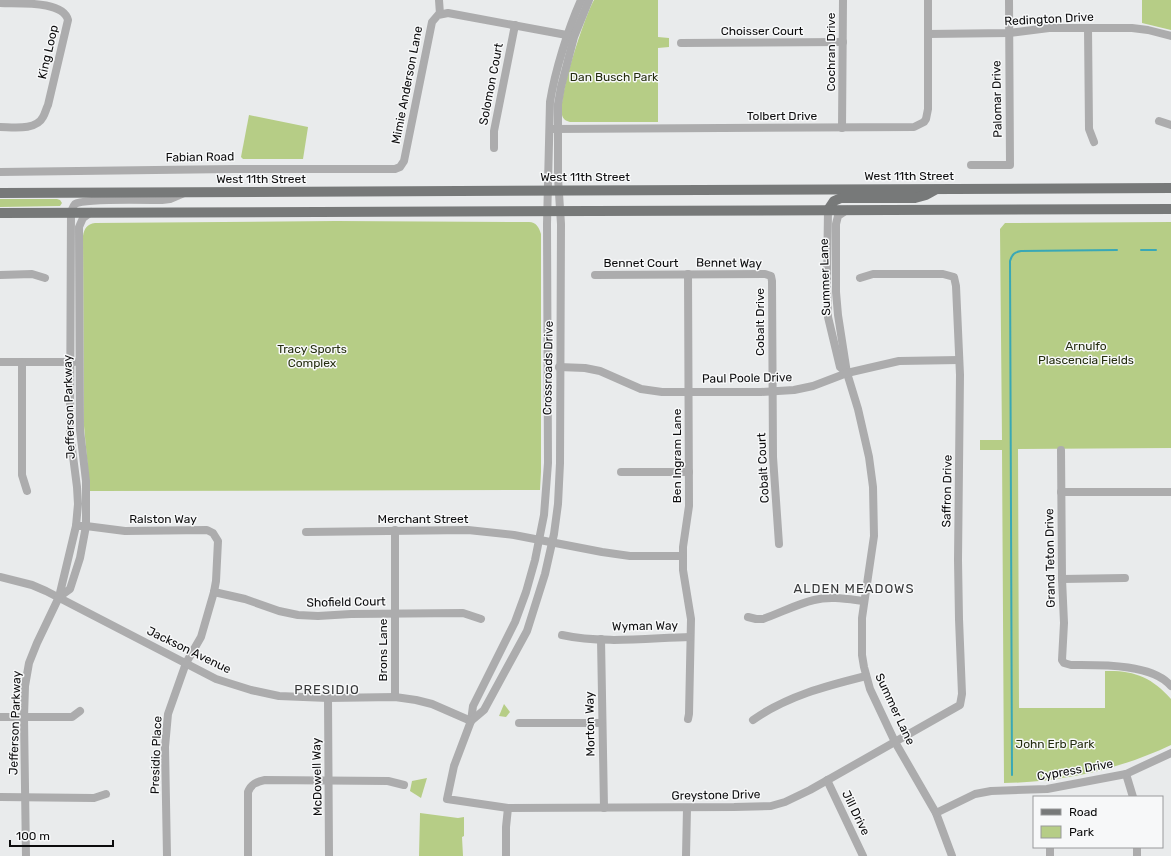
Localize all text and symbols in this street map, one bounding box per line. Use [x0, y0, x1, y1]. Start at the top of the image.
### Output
street label: Redington Drive [1004, 10, 1094, 28]
street label: Cochran Drive [824, 12, 838, 92]
street label: King Loop [35, 24, 61, 80]
street label: Choisser Court [721, 24, 804, 38]
street label: Mimie Anderson Lane [389, 25, 425, 145]
street label: Solomon Court [476, 41, 506, 126]
street label: Palomar Drive [989, 60, 1005, 138]
park label: Dan Busch Park [570, 70, 659, 84]
street label: Tolbert Drive [747, 109, 818, 123]
street label: Fabian Road [166, 149, 234, 165]
street label: West 11th Street [864, 169, 954, 183]
street label: West 11th Street [540, 170, 630, 184]
street label: West 11th Street [216, 172, 306, 186]
street label: Summer Lane [817, 238, 833, 316]
street label: Bennet Way [696, 255, 762, 271]
street label: Bennet Court [604, 256, 679, 270]
street label: Cobalt Drive [753, 288, 767, 356]
street label: Crossroads Drive [540, 320, 556, 415]
park label: Arnulfo Plascencia Fields [1038, 339, 1134, 367]
park label: Tracy Sports Complex [277, 342, 347, 370]
street label: Jefferson Parkway [60, 354, 78, 459]
street label: Paul Poole Drive [702, 370, 792, 386]
street label: Ben Ingram Lane [670, 408, 684, 503]
street label: Cobalt Court [754, 432, 772, 504]
street label: Saffron Drive [939, 454, 955, 527]
street label: Grand Teton Drive [1042, 508, 1058, 608]
street label: Ralston Way [129, 512, 197, 526]
street label: Merchant Street [378, 512, 469, 526]
district label: ALDEN MEADOWS [793, 581, 915, 596]
street label: Shofield Court [306, 594, 386, 610]
street label: Brons Lane [376, 618, 390, 682]
street label: Wyman Way [612, 618, 678, 634]
street label: Jackson Avenue [145, 624, 234, 677]
street label: Jefferson Parkway [6, 670, 24, 775]
street label: Summer Lane [872, 671, 918, 747]
district label: PRESIDIO [294, 682, 360, 697]
street label: Morton Way [582, 691, 598, 757]
street label: Presidio Place [148, 715, 164, 794]
street label: McDowell Way [309, 737, 325, 816]
park label: John Erb Park [1016, 737, 1095, 751]
street label: Cypress Drive [1036, 756, 1114, 784]
street label: Greystone Drive [671, 787, 761, 803]
street label: Jill Drive [839, 788, 873, 838]
legend [1033, 796, 1163, 848]
text: Road [1069, 805, 1097, 819]
scale bar [10, 822, 113, 848]
text: Park [1069, 825, 1095, 839]
text: 100 m [16, 829, 50, 843]

